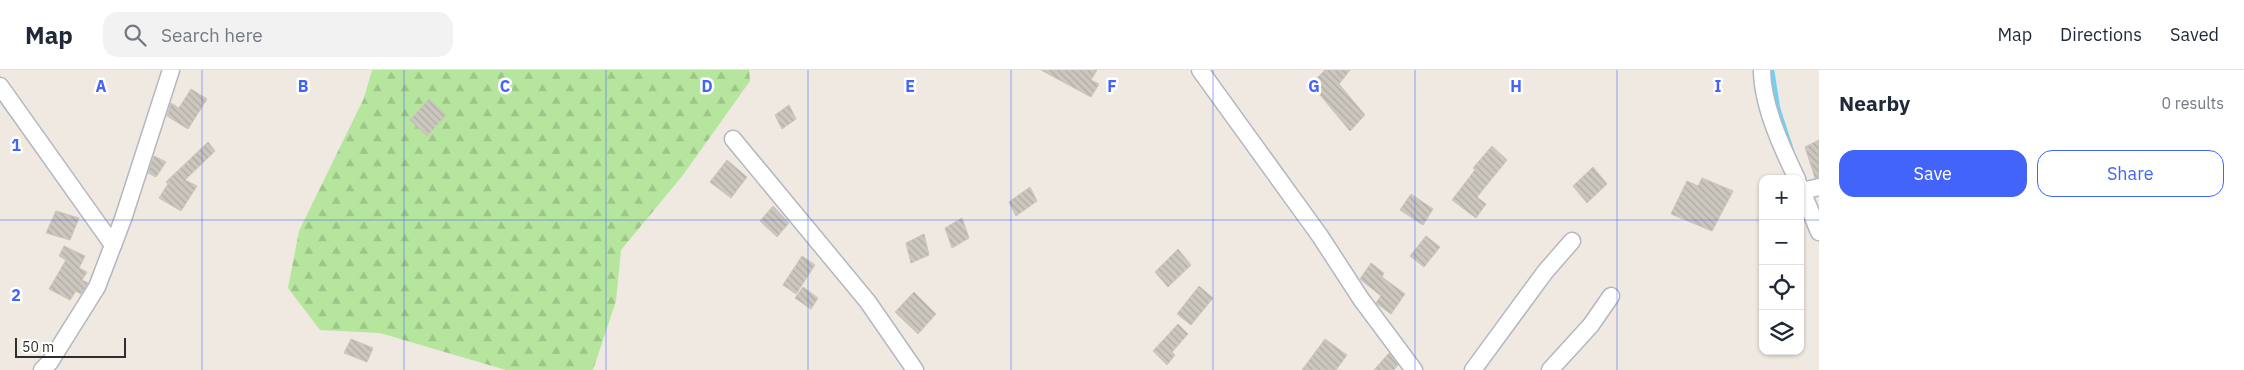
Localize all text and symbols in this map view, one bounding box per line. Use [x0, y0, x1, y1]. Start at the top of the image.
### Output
search box [103, 12, 453, 57]
text: Map [25, 19, 73, 51]
icon: search [121, 21, 149, 49]
text: Search here [161, 23, 263, 47]
text: Map [1997, 23, 2032, 46]
text: Directions [2060, 23, 2142, 46]
text: Saved [2170, 23, 2219, 46]
text: A [96, 76, 107, 96]
text: B [298, 76, 309, 96]
text: C [500, 76, 510, 96]
text: D [701, 76, 713, 96]
text: E [905, 76, 915, 96]
text: F [1107, 76, 1117, 96]
text: G [1308, 76, 1320, 96]
text: H [1510, 76, 1522, 96]
text: I [1715, 76, 1722, 96]
text: Nearby [1839, 89, 1910, 117]
text: 0 results [2161, 93, 2224, 113]
text: 1 [11, 135, 21, 155]
button: Save [1839, 150, 2027, 197]
button: Share [2037, 150, 2224, 197]
map controls [1759, 175, 1804, 355]
button: + [1759, 175, 1804, 220]
button: − [1759, 220, 1804, 265]
button: locate [1759, 265, 1804, 310]
text: 2 [11, 285, 21, 305]
button: layers [1759, 310, 1804, 355]
scale bar [15, 335, 126, 358]
text: 50 m [22, 338, 54, 356]

